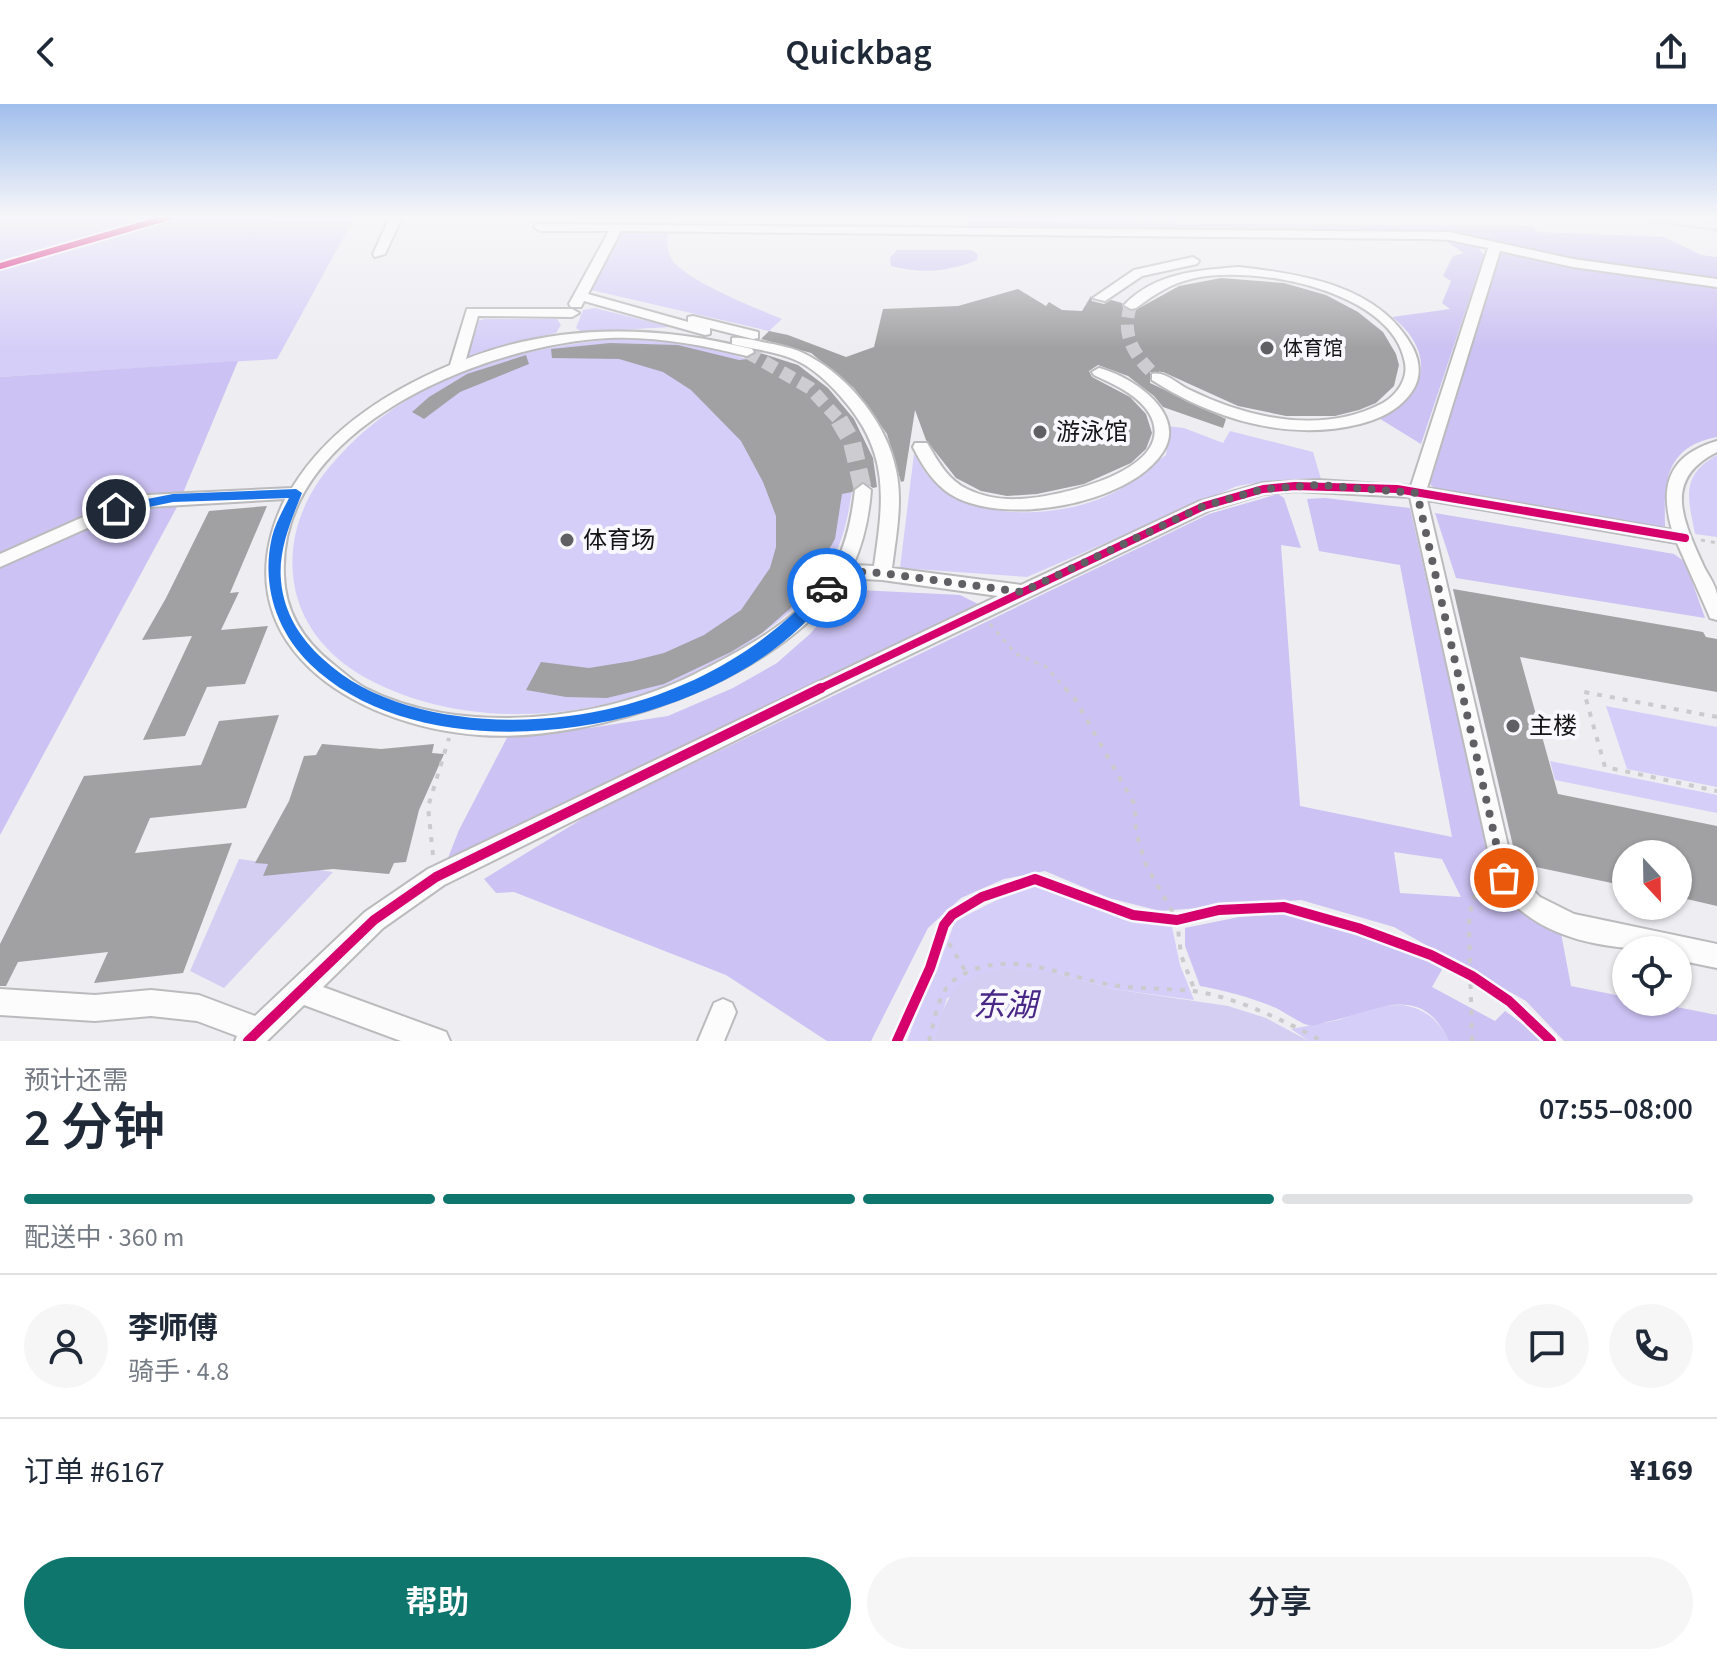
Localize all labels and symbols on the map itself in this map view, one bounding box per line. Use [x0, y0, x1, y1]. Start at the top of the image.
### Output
place label: 体育馆 [1283, 335, 1343, 363]
marker: 体育馆 [1258, 339, 1276, 357]
place label: 游泳馆 [1056, 415, 1128, 450]
marker: 游泳馆 [1031, 423, 1049, 441]
pin [82, 475, 150, 543]
place label: 体育场 [583, 523, 655, 558]
marker: 体育场 [558, 531, 576, 549]
courier [787, 548, 867, 628]
place label: 主楼 [1529, 709, 1577, 744]
marker: 主楼 [1504, 717, 1522, 735]
north arrow [1612, 840, 1692, 920]
pin [1470, 844, 1538, 912]
water label: 东湖 [973, 983, 1042, 1029]

